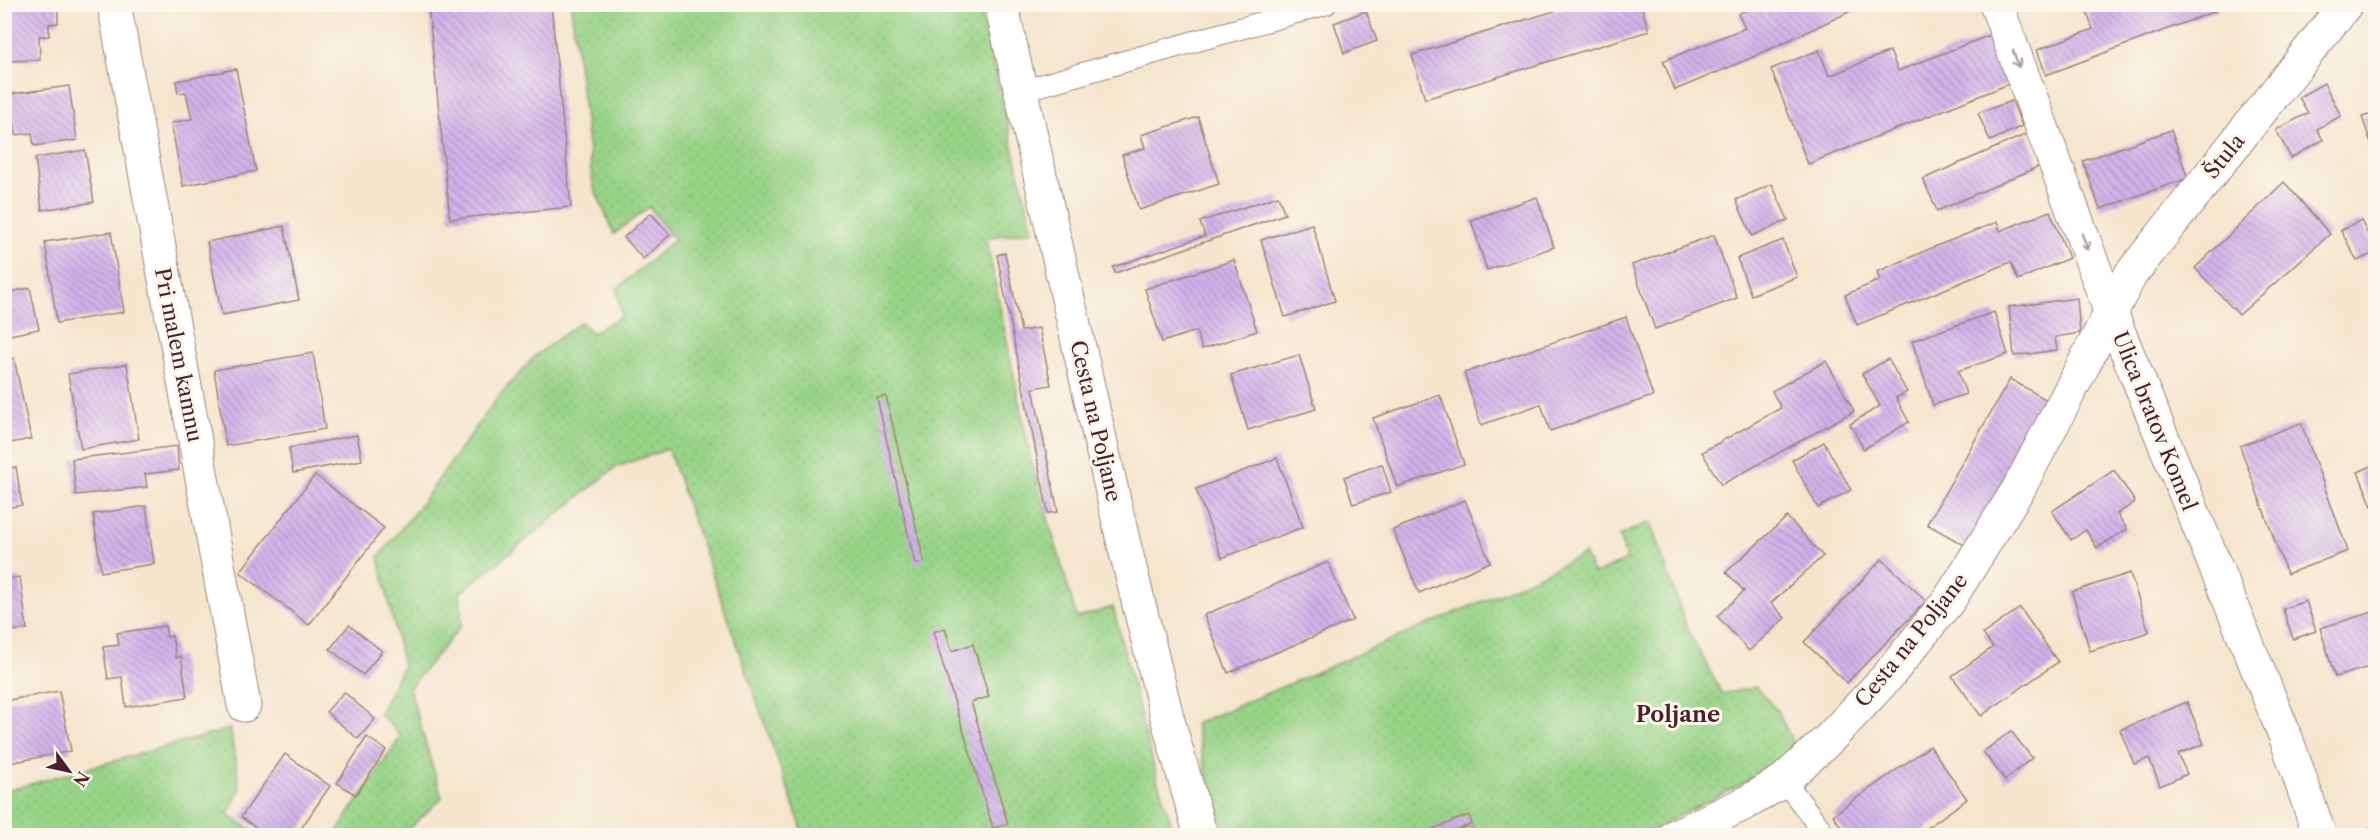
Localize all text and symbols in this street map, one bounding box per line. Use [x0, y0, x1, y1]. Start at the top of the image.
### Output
one-way arrow [2012, 49, 2023, 68]
street label: Štula [2198, 128, 2250, 183]
one-way arrow [2080, 232, 2091, 251]
street label: Pri malem kamnu [150, 266, 208, 444]
street label: Ulica bratov Komel [2108, 328, 2202, 514]
street label: Cesta na Poljane [1065, 338, 1127, 504]
street label: Cesta na Poljane [1849, 568, 1973, 712]
district label: Poljane [1636, 701, 1720, 728]
north arrow [39, 741, 99, 801]
text: N [69, 768, 94, 791]

